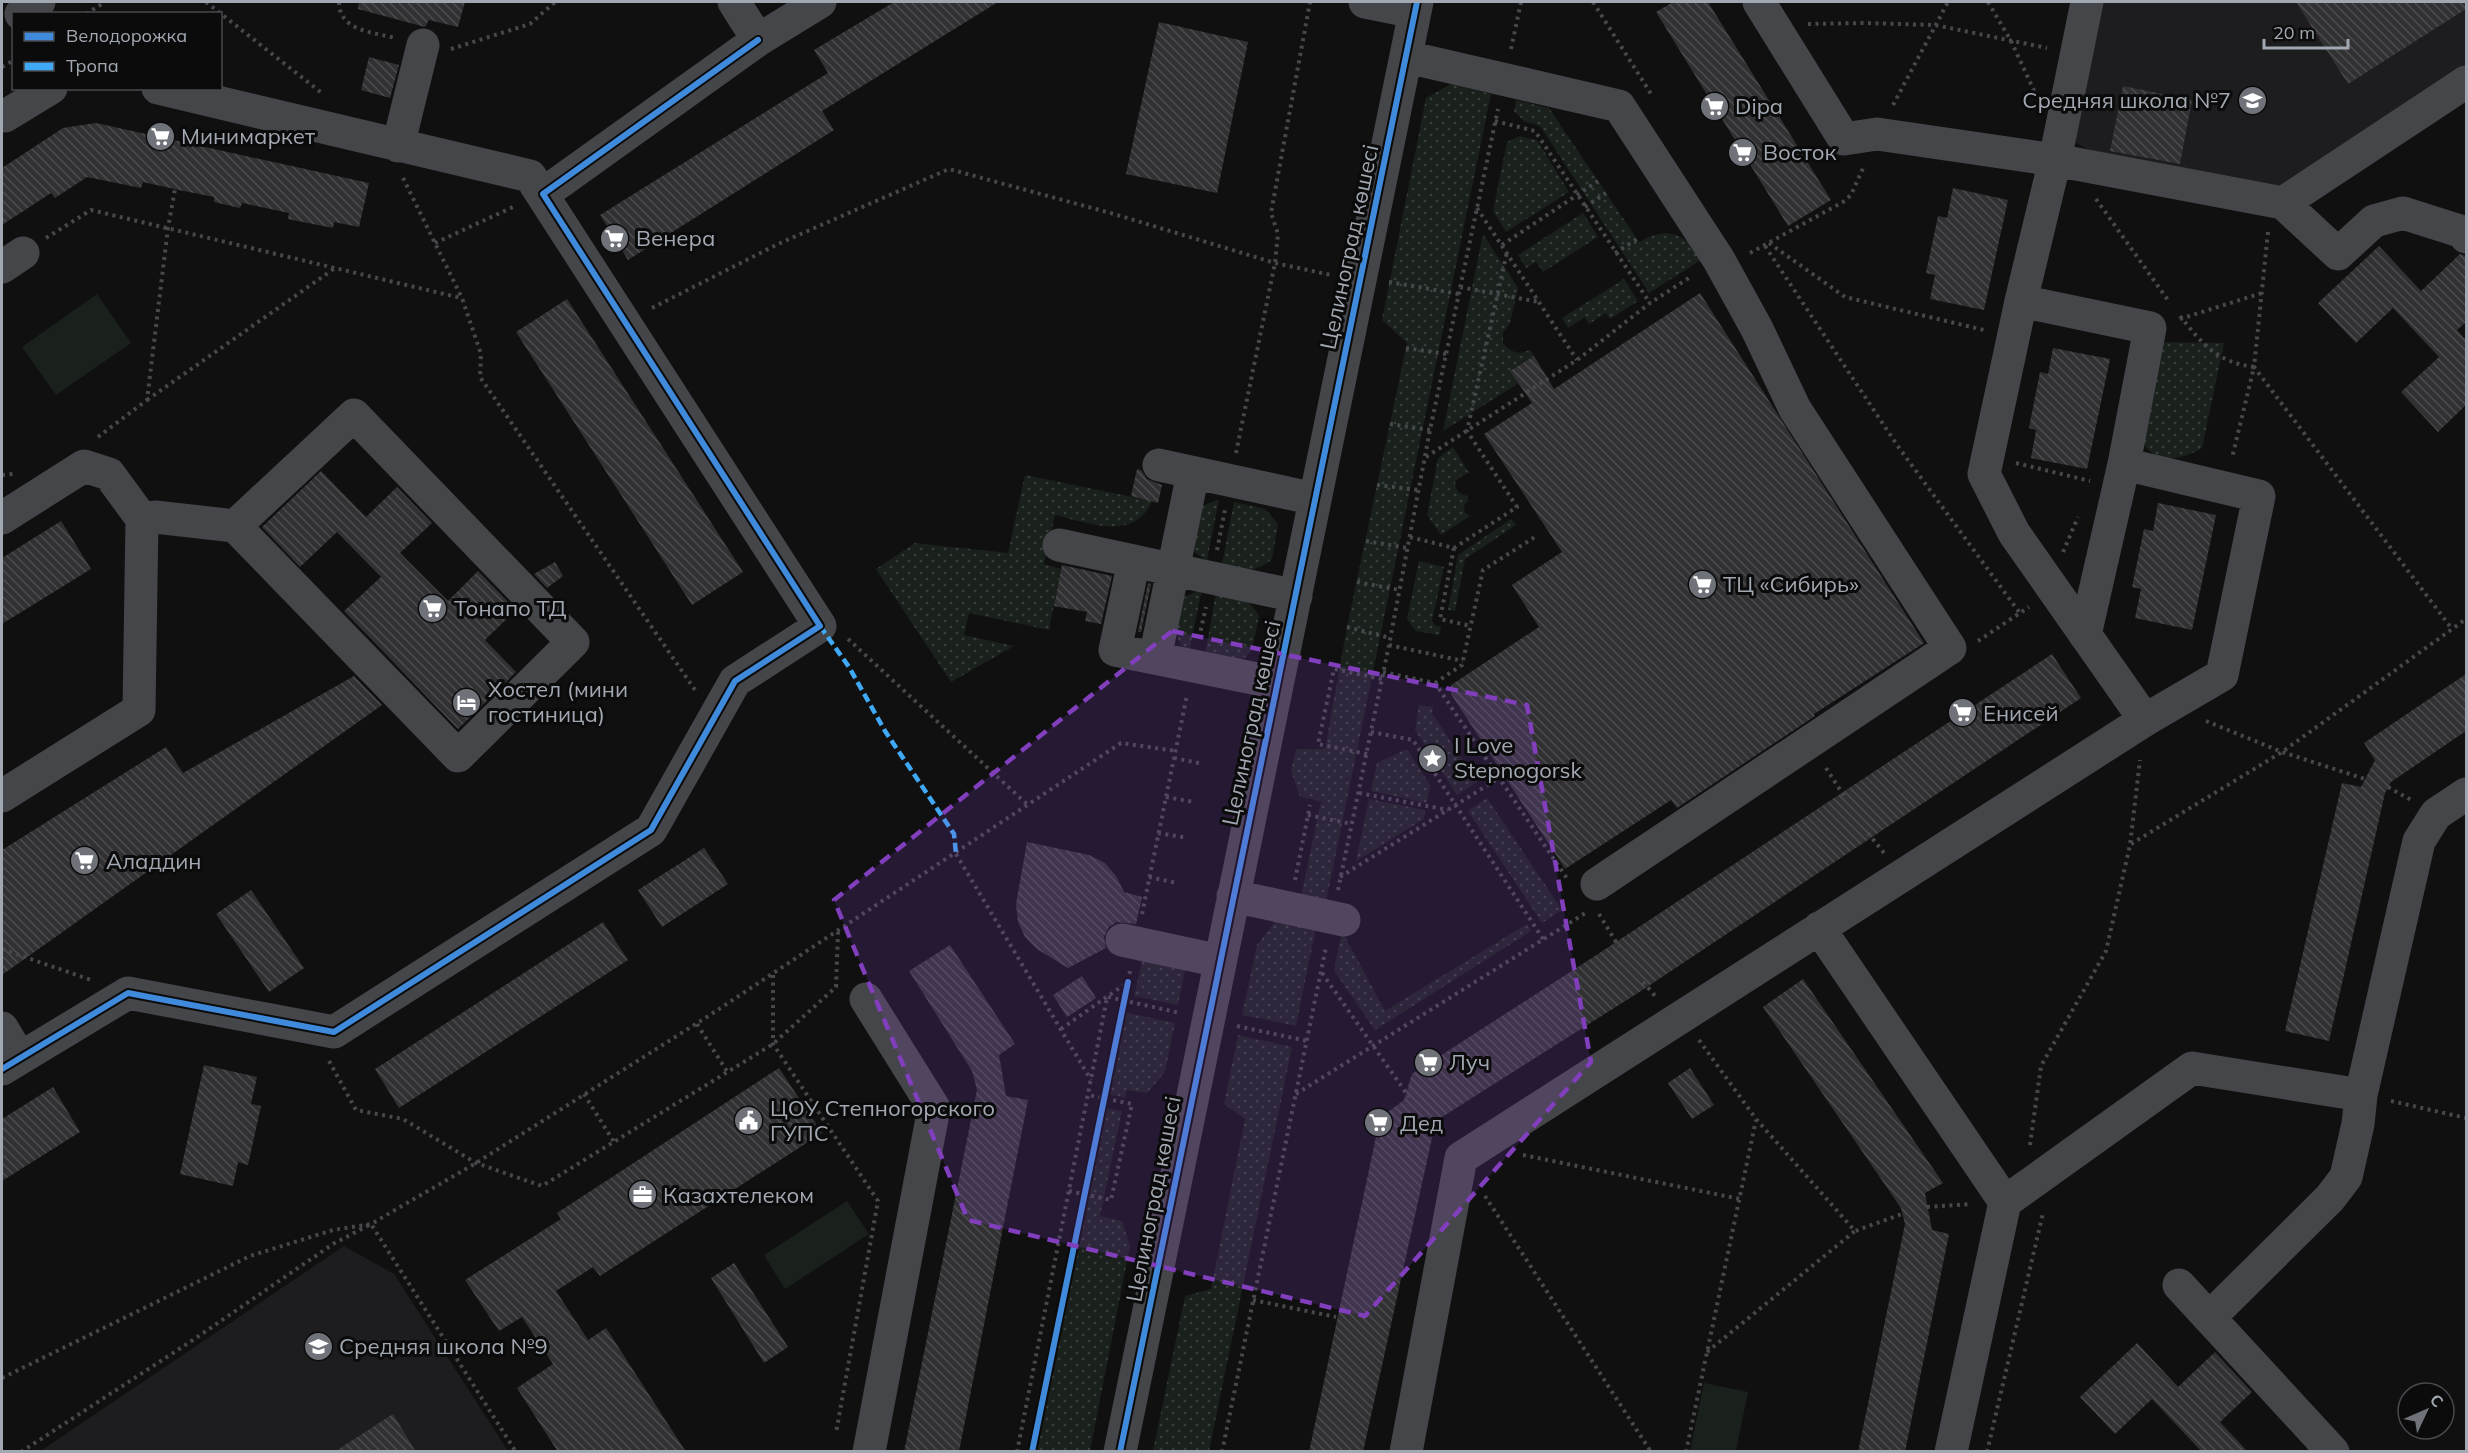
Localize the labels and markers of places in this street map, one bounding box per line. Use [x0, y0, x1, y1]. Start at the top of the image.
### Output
school or university icon: Средняя школа №7 [2236, 84, 2268, 116]
place label: Средняя школа №7 [2022, 86, 2231, 114]
supermarket icon: Dipa [1698, 90, 1730, 122]
place label: Dipa [1735, 92, 1783, 120]
supermarket icon: Минимаркет [144, 120, 176, 152]
place label: Минимаркет [181, 122, 315, 150]
supermarket icon: Восток [1726, 136, 1758, 168]
place label: Восток [1763, 138, 1837, 166]
supermarket icon: Венера [599, 222, 631, 254]
place label: Венера [636, 224, 715, 252]
supermarket icon: ТЦ «Сибирь» [1686, 568, 1718, 600]
place label: ТЦ «Сибирь» [1723, 570, 1859, 598]
supermarket icon: Тонапо ТД [417, 592, 449, 624]
place label: Тонапо ТД [454, 594, 567, 622]
place label: Хостел (мини гостиница) [488, 675, 628, 728]
hotel icon: Хостел (мини гостиница) [451, 686, 483, 718]
supermarket icon: Енисей [1946, 697, 1978, 729]
place label: Енисей [1983, 699, 2059, 727]
place label: I Love Stepnogorsk [1454, 731, 1582, 784]
place icon: I Love Stepnogorsk [1417, 742, 1449, 774]
supermarket icon: Аладдин [69, 845, 101, 877]
place label: Аладдин [106, 847, 202, 875]
supermarket icon: Луч [1412, 1046, 1444, 1078]
place label: Луч [1449, 1048, 1490, 1076]
place label: ЦОУ Степногорского ГУПС [770, 1094, 995, 1147]
public building icon: ЦОУ Степногорского ГУПС [733, 1105, 765, 1137]
supermarket icon: Дед [1363, 1107, 1395, 1139]
place label: Дед [1400, 1109, 1443, 1137]
office icon: Казахтелеком [626, 1179, 658, 1211]
place label: Казахтелеком [663, 1181, 814, 1209]
school or university icon: Средняя школа №9 [302, 1330, 334, 1362]
place label: Средняя школа №9 [339, 1332, 548, 1360]

